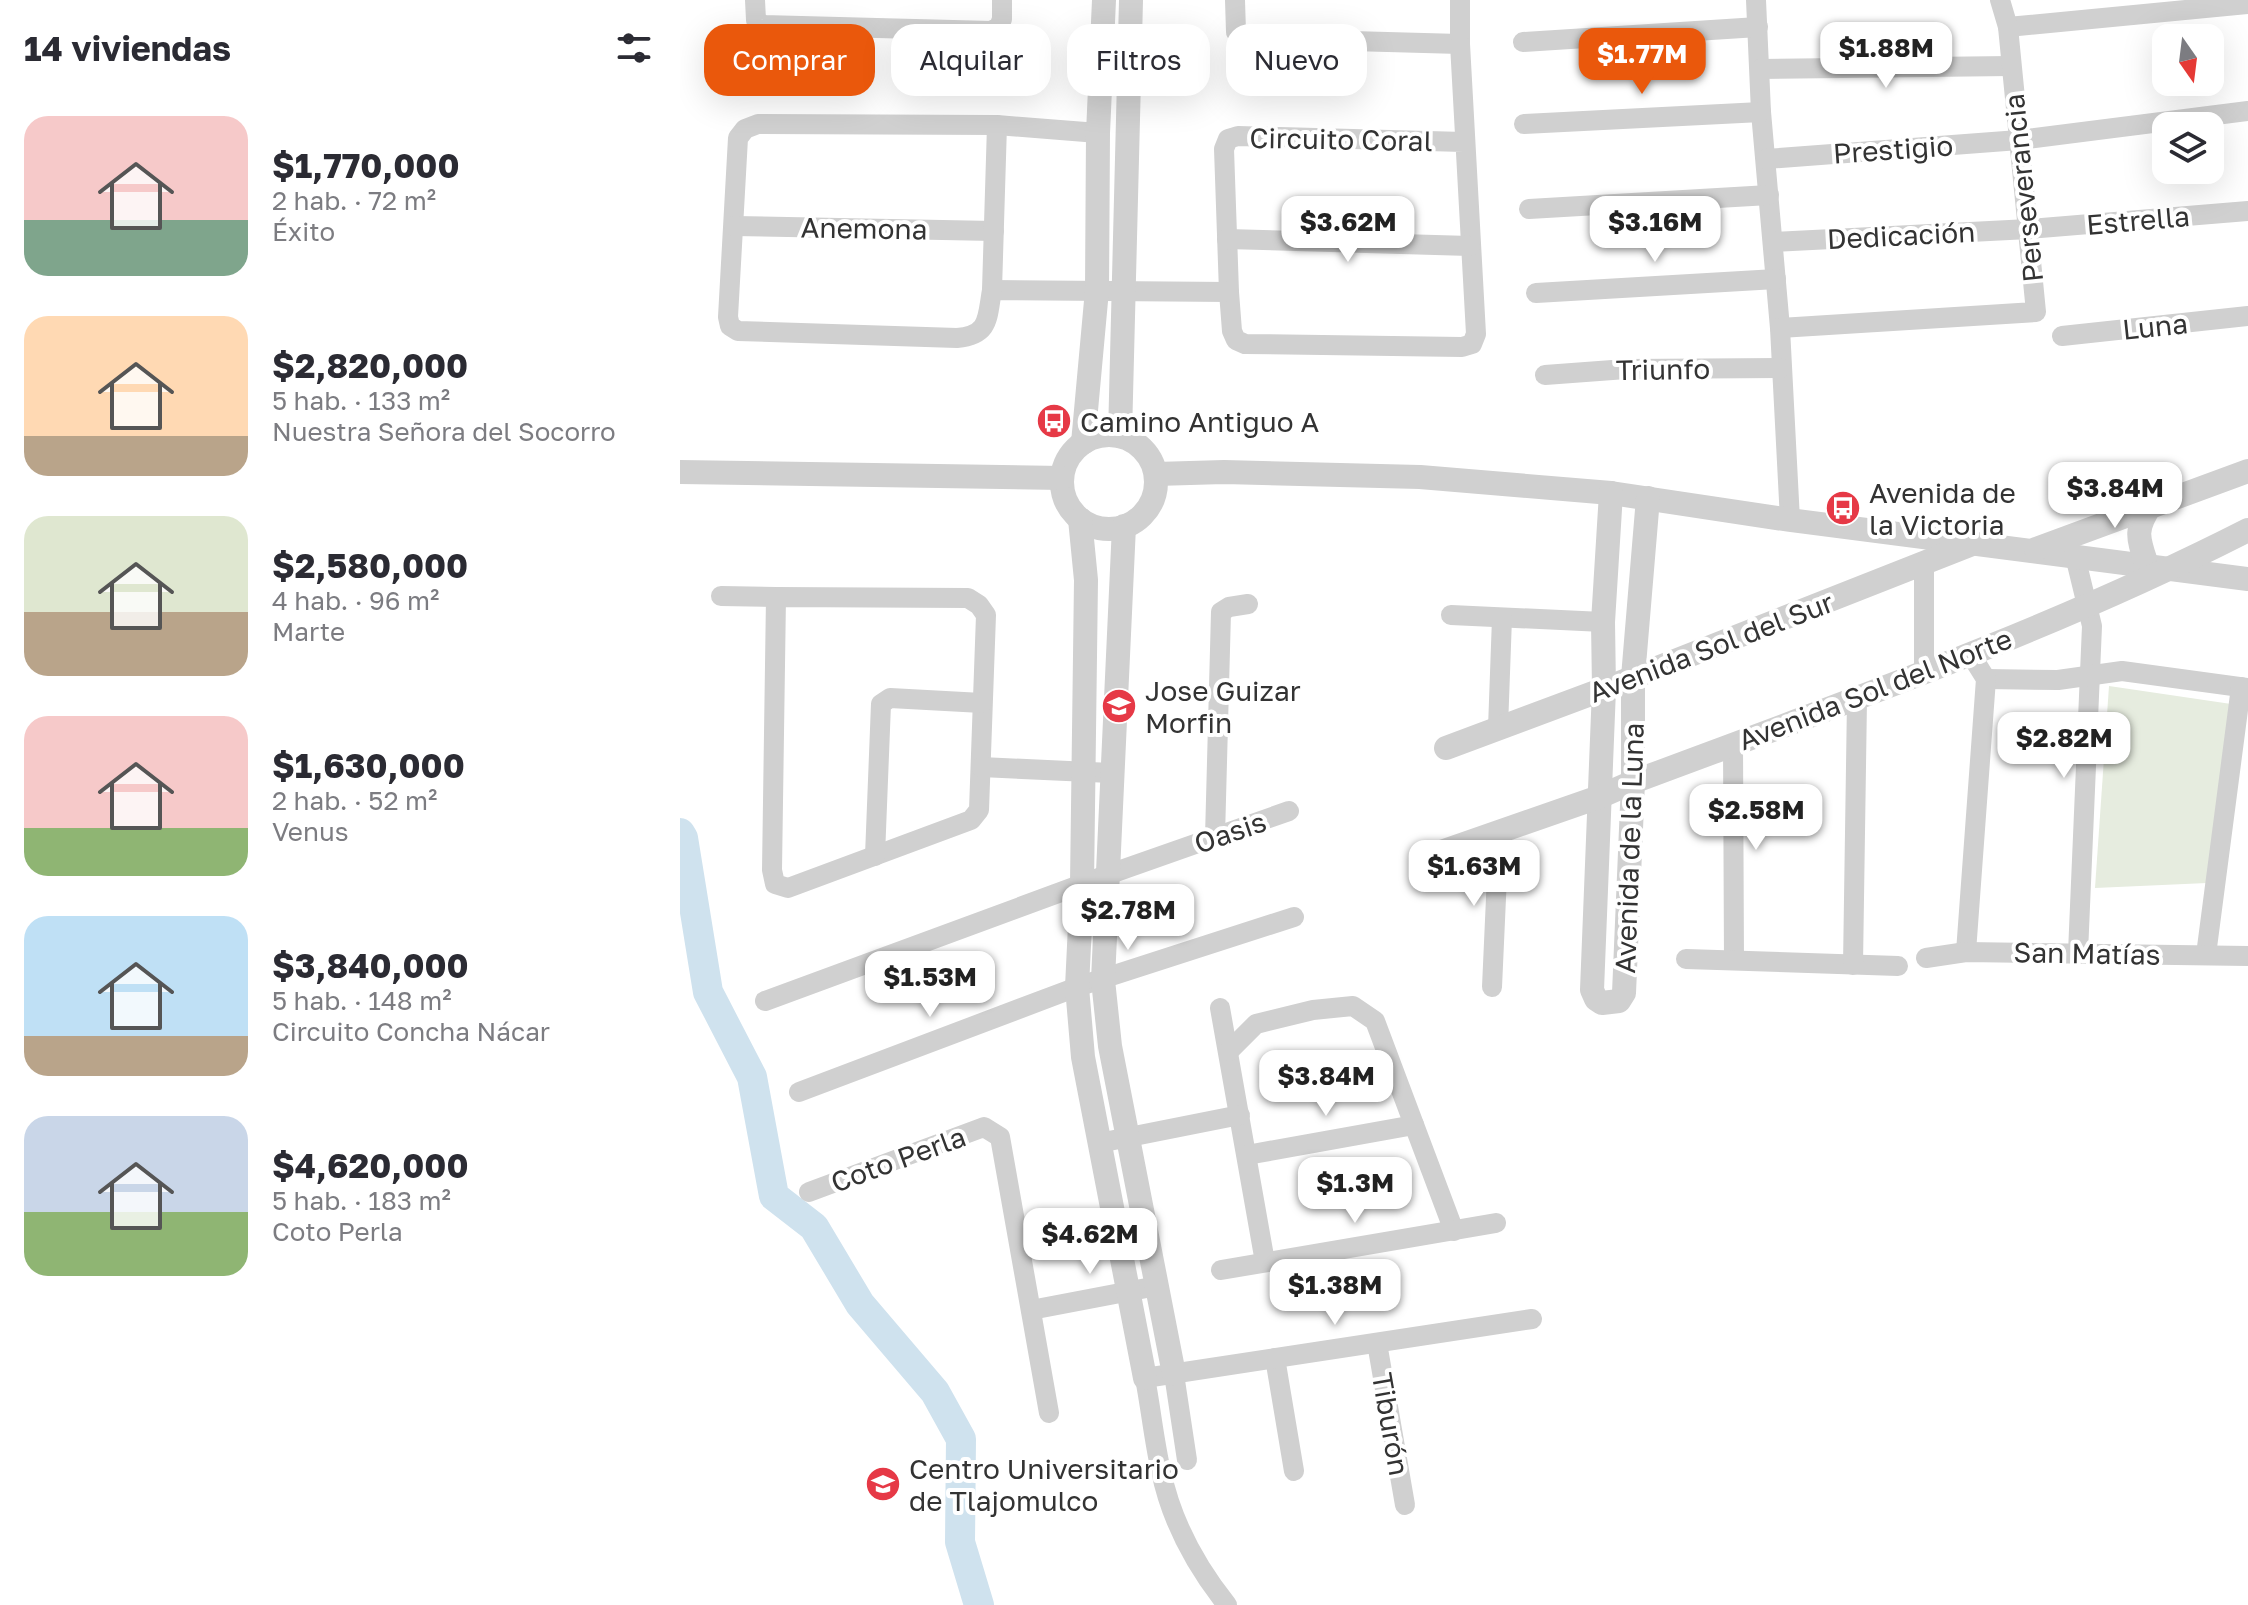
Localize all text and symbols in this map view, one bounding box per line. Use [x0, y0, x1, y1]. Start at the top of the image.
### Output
pin: $1.88M [1821, 22, 1951, 90]
chip: Comprar [704, 24, 875, 96]
chip: Alquilar [891, 24, 1051, 96]
chip: Filtros [1067, 24, 1210, 96]
chip: Nuevo [1226, 24, 1367, 96]
north arrow [2152, 24, 2224, 96]
map controls [2152, 24, 2224, 184]
icon: filters [612, 26, 656, 70]
text: 14 viviendas [24, 28, 231, 68]
pin: $1.77M [1577, 28, 1707, 96]
text: $1.88M [1838, 32, 1934, 63]
text: $1.77M [1597, 38, 1687, 69]
street label: Perseverancia [1997, 92, 2049, 284]
button: layers [2152, 112, 2224, 184]
street label: Circuito Coral [1249, 121, 1433, 157]
street label: Prestigio [1832, 128, 1954, 170]
text: $1,770,000 [272, 145, 460, 185]
icon: home [88, 148, 184, 244]
text: 2 hab. · 72 m² [272, 185, 436, 216]
pin: $3.62M [1283, 196, 1413, 264]
pin: $3.16M [1590, 196, 1720, 264]
street label: Estrella [2085, 199, 2191, 241]
text: $3.62M [1299, 206, 1397, 237]
text: $3.16M [1608, 206, 1702, 237]
street label: Anemona [800, 210, 928, 246]
street label: Dedicación [1826, 215, 1976, 255]
text: Éxito [272, 216, 335, 247]
street label: Luna [2121, 306, 2189, 346]
text: $2,820,000 [272, 345, 468, 385]
icon: home [88, 348, 184, 444]
street label: Triunfo [1616, 352, 1710, 386]
text: 5 hab. · 133 m² [272, 385, 450, 416]
bus stop icon: Camino Antiguo A [1035, 402, 1073, 440]
place label: Camino Antiguo A [1080, 405, 1320, 438]
text: Nuestra Señora del Socorro [272, 416, 616, 447]
pin: $3.84M [2050, 462, 2180, 530]
text: $3.84M [2066, 472, 2164, 503]
place label: Avenida de la Victoria [1869, 476, 2016, 541]
bus stop icon: Avenida de la Victoria [1824, 489, 1862, 527]
text: $2,580,000 [272, 545, 468, 585]
icon: home [88, 548, 184, 644]
text: 4 hab. · 96 m² [272, 585, 439, 616]
street label: Avenida Sol del Sur [1584, 585, 1838, 709]
text: Marte [272, 616, 345, 647]
street label: Avenida Sol del Norte [1734, 622, 2016, 756]
place label: Jose Guizar Morfin [1145, 674, 1301, 739]
school or university icon: Jose Guizar Morfin [1100, 687, 1138, 725]
pin: $2.82M [1999, 712, 2129, 780]
street label: Avenida de la Luna [1608, 722, 1650, 974]
text: $2.82M [2015, 722, 2113, 753]
text: $1,630,000 [272, 745, 465, 785]
icon: home [88, 748, 184, 844]
pin: $2.58M [1691, 784, 1821, 852]
text: 2 hab. · 52 m² [272, 785, 437, 816]
text: $2.58M [1707, 794, 1805, 825]
street label: Oasis [1190, 804, 1270, 860]
text: Venus [272, 816, 348, 847]
pin: $1.63M [1409, 840, 1539, 908]
text: $1.63M [1427, 850, 1521, 881]
pin: $2.78M [1063, 884, 1193, 952]
text: $2.78M [1080, 894, 1176, 925]
street label: San Matías [2013, 935, 2161, 971]
text: $3,840,000 [272, 945, 469, 985]
icon: home [88, 948, 184, 1044]
pin: $1.53M [865, 951, 995, 1019]
text: $1.53M [883, 961, 977, 992]
text: 5 hab. · 148 m² [272, 985, 452, 1016]
text: Circuito Concha Nácar [272, 1016, 550, 1047]
pin: $3.84M [1261, 1050, 1391, 1118]
text: $3.84M [1277, 1060, 1375, 1091]
street label: Coto Perla [826, 1119, 970, 1199]
text: $4,620,000 [272, 1145, 469, 1185]
icon: home [88, 1148, 184, 1244]
pin: $1.3M [1299, 1157, 1411, 1225]
text: $1.3M [1316, 1167, 1394, 1198]
text: 5 hab. · 183 m² [272, 1185, 451, 1216]
pin: $4.62M [1025, 1208, 1155, 1276]
text: Coto Perla [272, 1216, 403, 1247]
text: $4.62M [1041, 1218, 1139, 1249]
pin: $1.38M [1270, 1259, 1400, 1327]
text: $1.38M [1288, 1269, 1382, 1300]
street label: Tiburón [1366, 1370, 1416, 1478]
place label: Centro Universitario de Tlajomulco [909, 1452, 1179, 1517]
school or university icon: Centro Universitario de Tlajomulco [864, 1465, 902, 1503]

